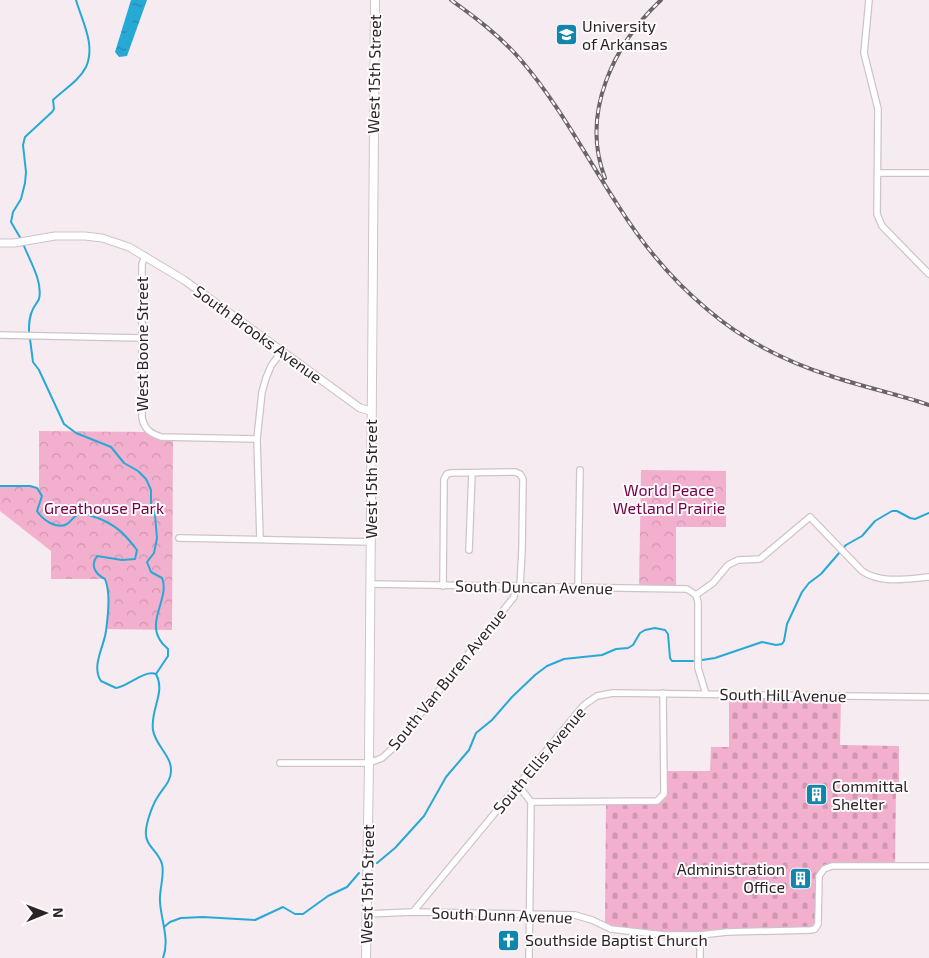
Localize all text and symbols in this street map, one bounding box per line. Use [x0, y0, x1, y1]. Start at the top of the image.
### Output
street label: West 15th Street [363, 14, 384, 134]
place label: University of Arkansas [582, 16, 668, 53]
school or university icon: University of Arkansas [554, 23, 578, 47]
street label: West Boone Street [132, 276, 151, 412]
street label: South Brooks Avenue [191, 281, 326, 386]
street label: West 15th Street [361, 419, 380, 539]
park label: World Peace Wetland Prairie [613, 480, 725, 517]
park label: Greathouse Park [44, 498, 164, 517]
street label: South Duncan Avenue [455, 576, 613, 597]
street label: South Van Buren Avenue [384, 604, 510, 753]
street label: South Hill Avenue [719, 684, 847, 705]
street label: South Ellis Avenue [488, 702, 589, 817]
place label: Committal Shelter [832, 776, 908, 813]
building icon: Committal Shelter [804, 783, 828, 807]
street label: West 15th Street [356, 824, 377, 944]
place label: Administration Office [677, 859, 785, 896]
building icon: Administration Office [789, 866, 813, 890]
north arrow [20, 888, 70, 938]
street label: South Dunn Avenue [431, 903, 573, 926]
text: N [50, 908, 67, 918]
church icon: Southside Baptist Church [497, 928, 521, 952]
place label: Southside Baptist Church [525, 930, 708, 949]

